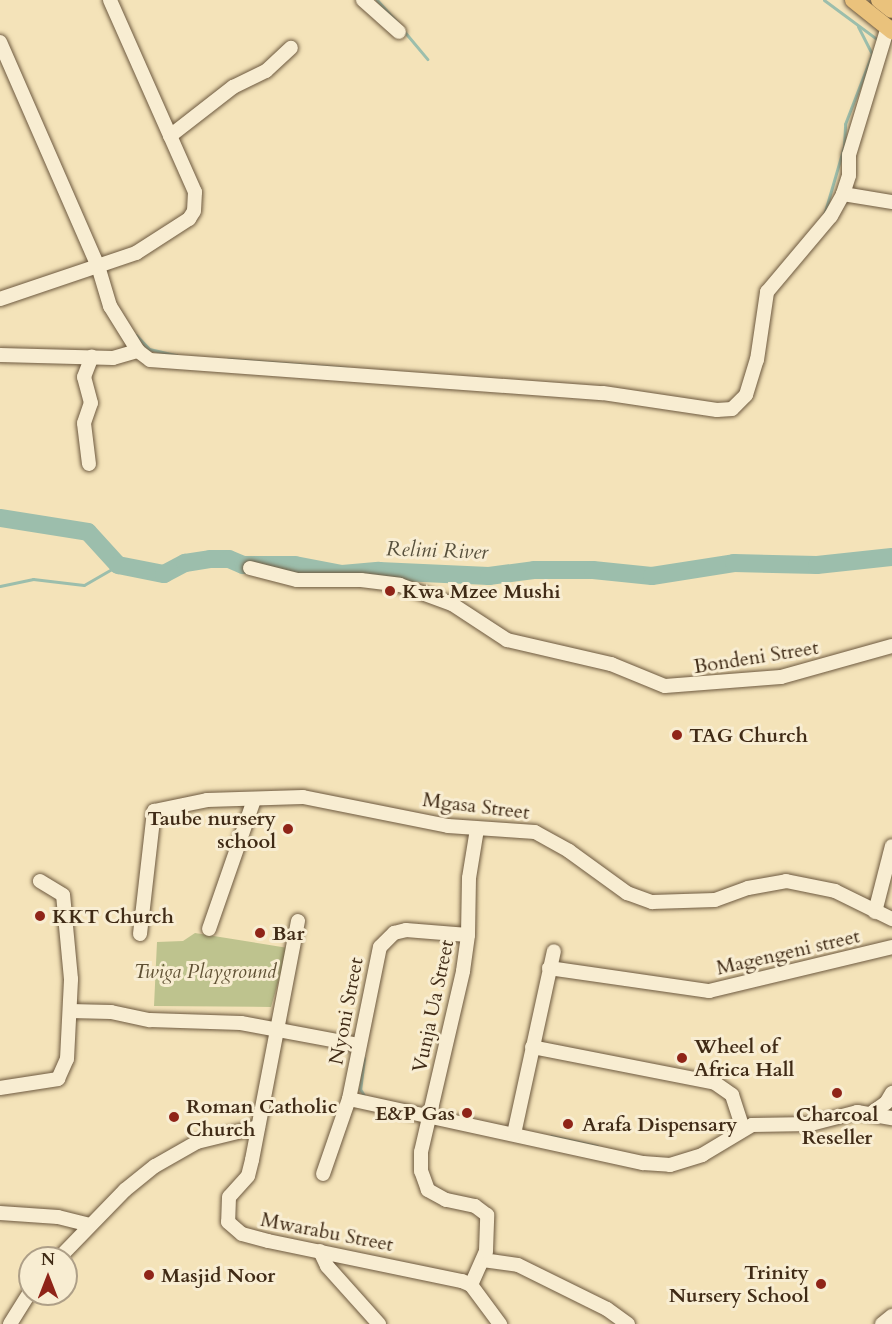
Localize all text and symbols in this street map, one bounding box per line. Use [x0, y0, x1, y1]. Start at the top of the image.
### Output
water label: Relini River [386, 537, 488, 565]
place label: Kwa Mzee Mushi [402, 579, 561, 603]
marker: Kwa Mzee Mushi [383, 584, 397, 598]
street label: Bondeni Street [692, 635, 820, 679]
place label: TAG Church [689, 723, 808, 747]
marker: TAG Church [670, 728, 684, 742]
street label: Mgasa Street [421, 788, 531, 824]
place label: Taube nursery school [147, 806, 276, 853]
marker: Taube nursery school [281, 822, 295, 836]
place label: KKT Church [52, 904, 174, 928]
marker: KKT Church [33, 909, 47, 923]
place label: Bar [272, 921, 304, 945]
street label: Magengeni street [714, 924, 862, 980]
marker: Bar [253, 926, 267, 940]
street label: Vunja Ua Street [407, 937, 459, 1075]
street label: Nyoni Street [324, 955, 368, 1067]
park label: Twiga Playground [134, 959, 276, 983]
place label: Wheel of Africa Hall [694, 1034, 794, 1081]
marker: Wheel of Africa Hall [675, 1051, 689, 1065]
marker: Charcoal Reseller [830, 1086, 844, 1100]
place label: Roman Catholic Church [186, 1094, 337, 1141]
place label: E&P Gas [375, 1101, 455, 1125]
place label: Charcoal Reseller [796, 1102, 878, 1149]
marker: E&P Gas [460, 1106, 474, 1120]
marker: Roman Catholic Church [167, 1110, 181, 1124]
place label: Arafa Dispensary [582, 1112, 737, 1136]
marker: Arafa Dispensary [559, 1115, 577, 1133]
street label: Mwarabu Street [259, 1207, 395, 1257]
north arrow [18, 1246, 78, 1306]
text: N [41, 1249, 55, 1271]
place label: Trinity Nursery School [669, 1260, 809, 1307]
place label: Masjid Noor [161, 1263, 275, 1287]
marker: Masjid Noor [142, 1268, 156, 1282]
marker: Trinity Nursery School [814, 1277, 828, 1291]

